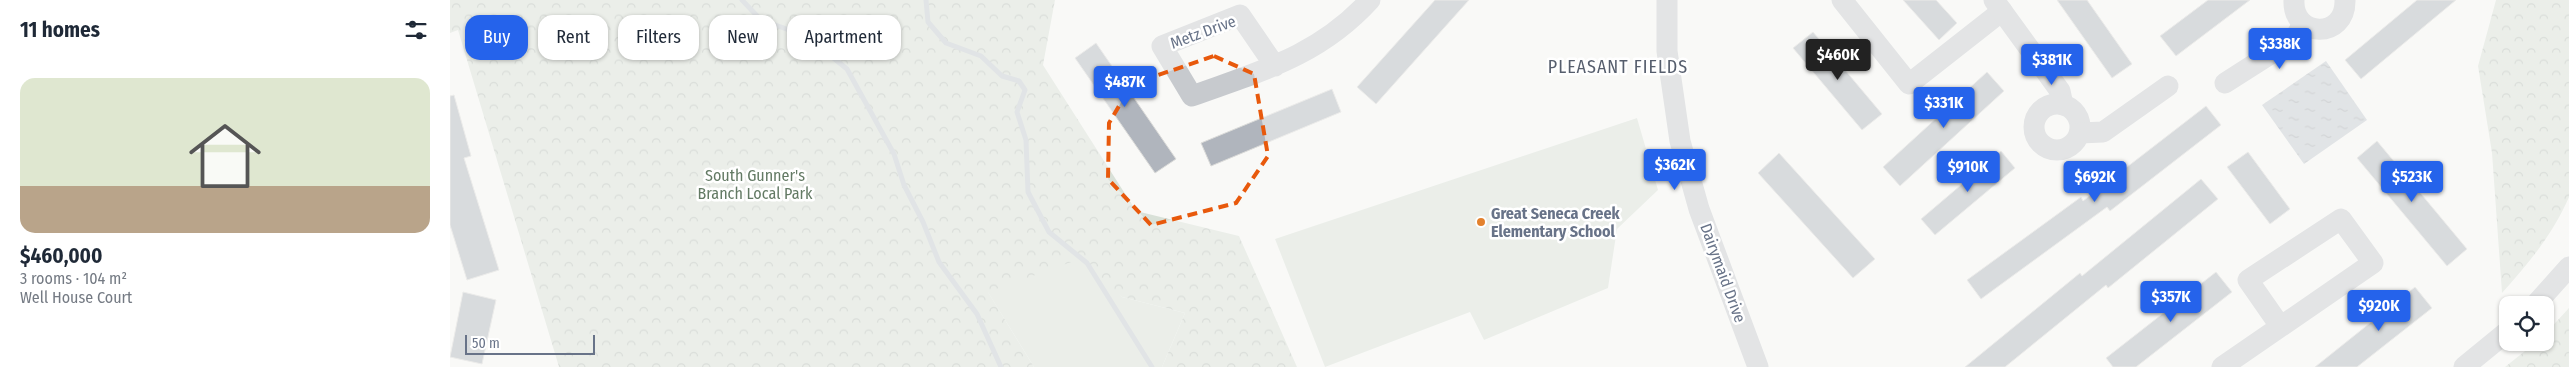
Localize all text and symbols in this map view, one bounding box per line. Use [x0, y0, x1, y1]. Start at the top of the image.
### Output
street label: Metz Drive [1168, 11, 1239, 53]
chip: Buy [465, 15, 528, 60]
chip: Rent [538, 15, 608, 60]
chip: Filters [618, 15, 699, 60]
chip: New [709, 15, 777, 60]
chip: Apartment [787, 15, 901, 60]
icon: filters [402, 16, 430, 44]
text: 11 homes [20, 17, 100, 43]
pin: $338K [2245, 28, 2315, 70]
text: $338K [2260, 34, 2300, 53]
pin: $460K [1803, 38, 1873, 81]
pin: $381K [2017, 44, 2087, 86]
text: $460K [1817, 45, 1859, 64]
text: $381K [2032, 50, 2072, 69]
district label: PLEASANT FIELDS [1548, 56, 1688, 78]
pin: $487K [1090, 66, 1160, 108]
text: $487K [1105, 72, 1145, 91]
pin: $331K [1909, 86, 1979, 129]
text: $331K [1925, 93, 1963, 112]
icon: home [180, 111, 270, 201]
pin: $362K [1640, 148, 1710, 191]
pin: $910K [1933, 150, 2003, 193]
text: $362K [1655, 155, 1695, 174]
text: $910K [1948, 157, 1988, 176]
pin: $692K [2060, 160, 2130, 203]
pin: $523K [2377, 160, 2447, 203]
park label: South Gunner's Branch Local Park [697, 166, 813, 203]
text: $692K [2075, 167, 2115, 186]
text: $523K [2392, 167, 2432, 186]
place label: Great Seneca Creek Elementary School [1491, 204, 1621, 241]
marker: Great Seneca Creek Elementary School [1475, 216, 1487, 228]
street label: Dairymaid Drive [1696, 221, 1750, 325]
text: $460,000 [20, 243, 103, 269]
text: 3 rooms · 104 m² [20, 269, 127, 288]
pin: $357K [2136, 280, 2206, 323]
text: $357K [2151, 287, 2191, 306]
text: Well House Court [20, 288, 132, 307]
pin: $920K [2344, 290, 2414, 332]
text: $920K [2358, 296, 2400, 315]
map controls [2499, 296, 2554, 351]
button: locate [2499, 296, 2554, 351]
scale bar [465, 332, 595, 355]
text: 50 m [472, 335, 500, 352]

